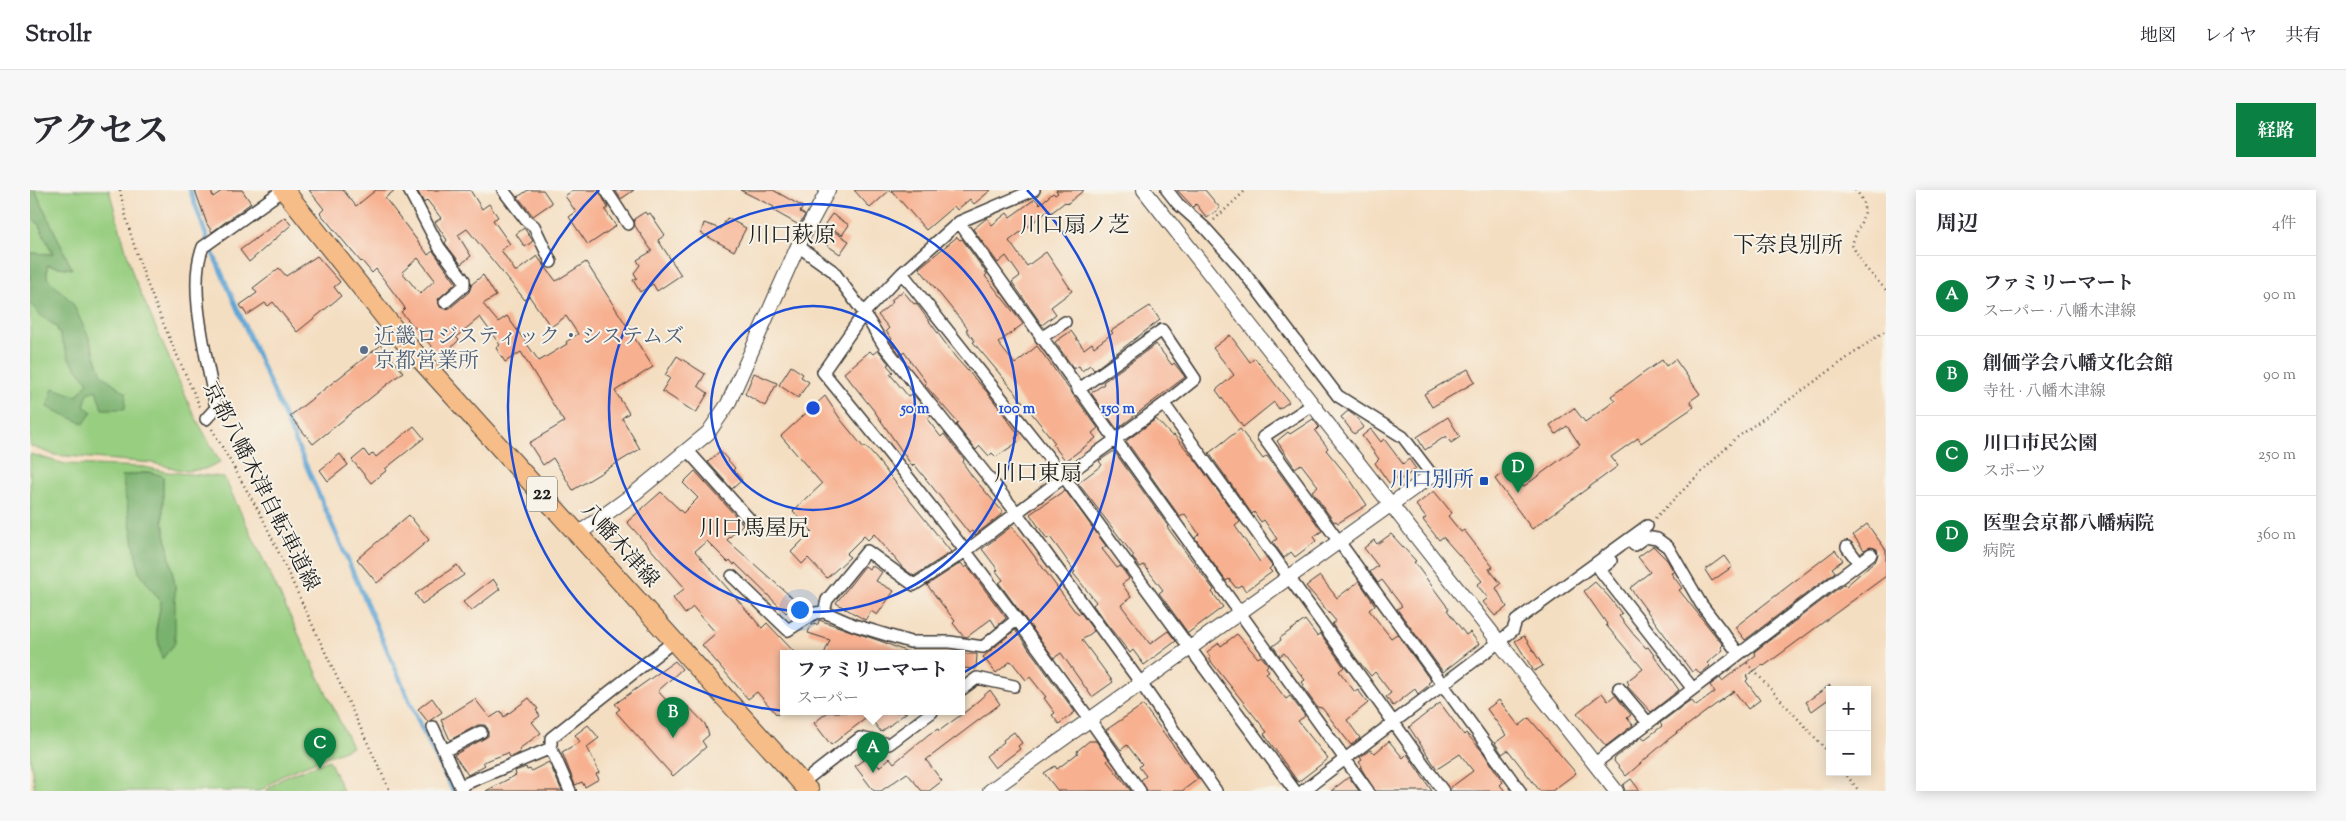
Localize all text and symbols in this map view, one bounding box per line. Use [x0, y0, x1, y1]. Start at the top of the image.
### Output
text: Strollr [25, 18, 92, 52]
text: 地図 [2140, 24, 2176, 50]
text: レイヤ [2204, 24, 2257, 50]
text: 共有 [2285, 24, 2321, 50]
button: 経路 [2236, 103, 2316, 157]
text: アクセス [30, 108, 169, 159]
text: 周辺 [1936, 210, 1978, 240]
district label: 川口扇ノ芝 [1020, 211, 1130, 243]
text: 4件 [2272, 213, 2296, 236]
district label: 川口萩原 [748, 221, 836, 253]
district label: 下奈良別所 [1733, 231, 1843, 263]
text: ファミリーマート [1983, 271, 2135, 298]
text: A [1946, 284, 1959, 307]
text: 90 m [2263, 284, 2296, 307]
text: スーパー · 八幡木津線 [1983, 301, 2136, 324]
place label: 近畿ロジスティック・システムズ 京都営業所 [374, 323, 684, 377]
marker: 近畿ロジスティック・システムズ 京都営業所 [358, 344, 370, 356]
text: 創価学会八幡文化会館 [1983, 351, 2173, 378]
text: B [1947, 364, 1957, 387]
text: 90 m [2263, 364, 2296, 387]
street label: 京都八幡木津自転車道線 [194, 377, 326, 597]
text: 寺社 · 八幡木津線 [1983, 381, 2106, 404]
centre of rings [804, 399, 822, 417]
text: 50 m [900, 399, 930, 420]
text: 100 m [999, 399, 1036, 420]
text: 150 m [1101, 399, 1135, 420]
text: 川口市民公園 [1983, 431, 2097, 458]
text: C [1946, 444, 1958, 467]
text: 250 m [2258, 444, 2296, 467]
pin: D [1502, 452, 1534, 493]
district label: 川口東扇 [994, 459, 1082, 491]
text: スポーツ [1983, 461, 2046, 484]
place label: 川口別所 [1390, 466, 1474, 496]
marker: 川口別所 [1478, 475, 1490, 487]
road number: 22 [527, 476, 557, 512]
street label: 八幡木津線 [573, 497, 665, 595]
text: 医聖会京都八幡病院 [1983, 511, 2154, 538]
district label: 川口馬屋尻 [699, 514, 809, 546]
text: D [1946, 524, 1958, 547]
text: 360 m [2257, 524, 2296, 547]
text: 病院 [1983, 541, 2015, 564]
your location [787, 597, 813, 623]
popup [780, 650, 965, 715]
text: ファミリーマート [797, 658, 948, 685]
map controls [1826, 686, 1871, 776]
button: + [1826, 686, 1871, 731]
text: スーパー [797, 688, 859, 711]
pin: B [657, 697, 689, 738]
pin: C [304, 728, 336, 769]
button: − [1826, 731, 1871, 776]
pin: A [857, 732, 889, 773]

